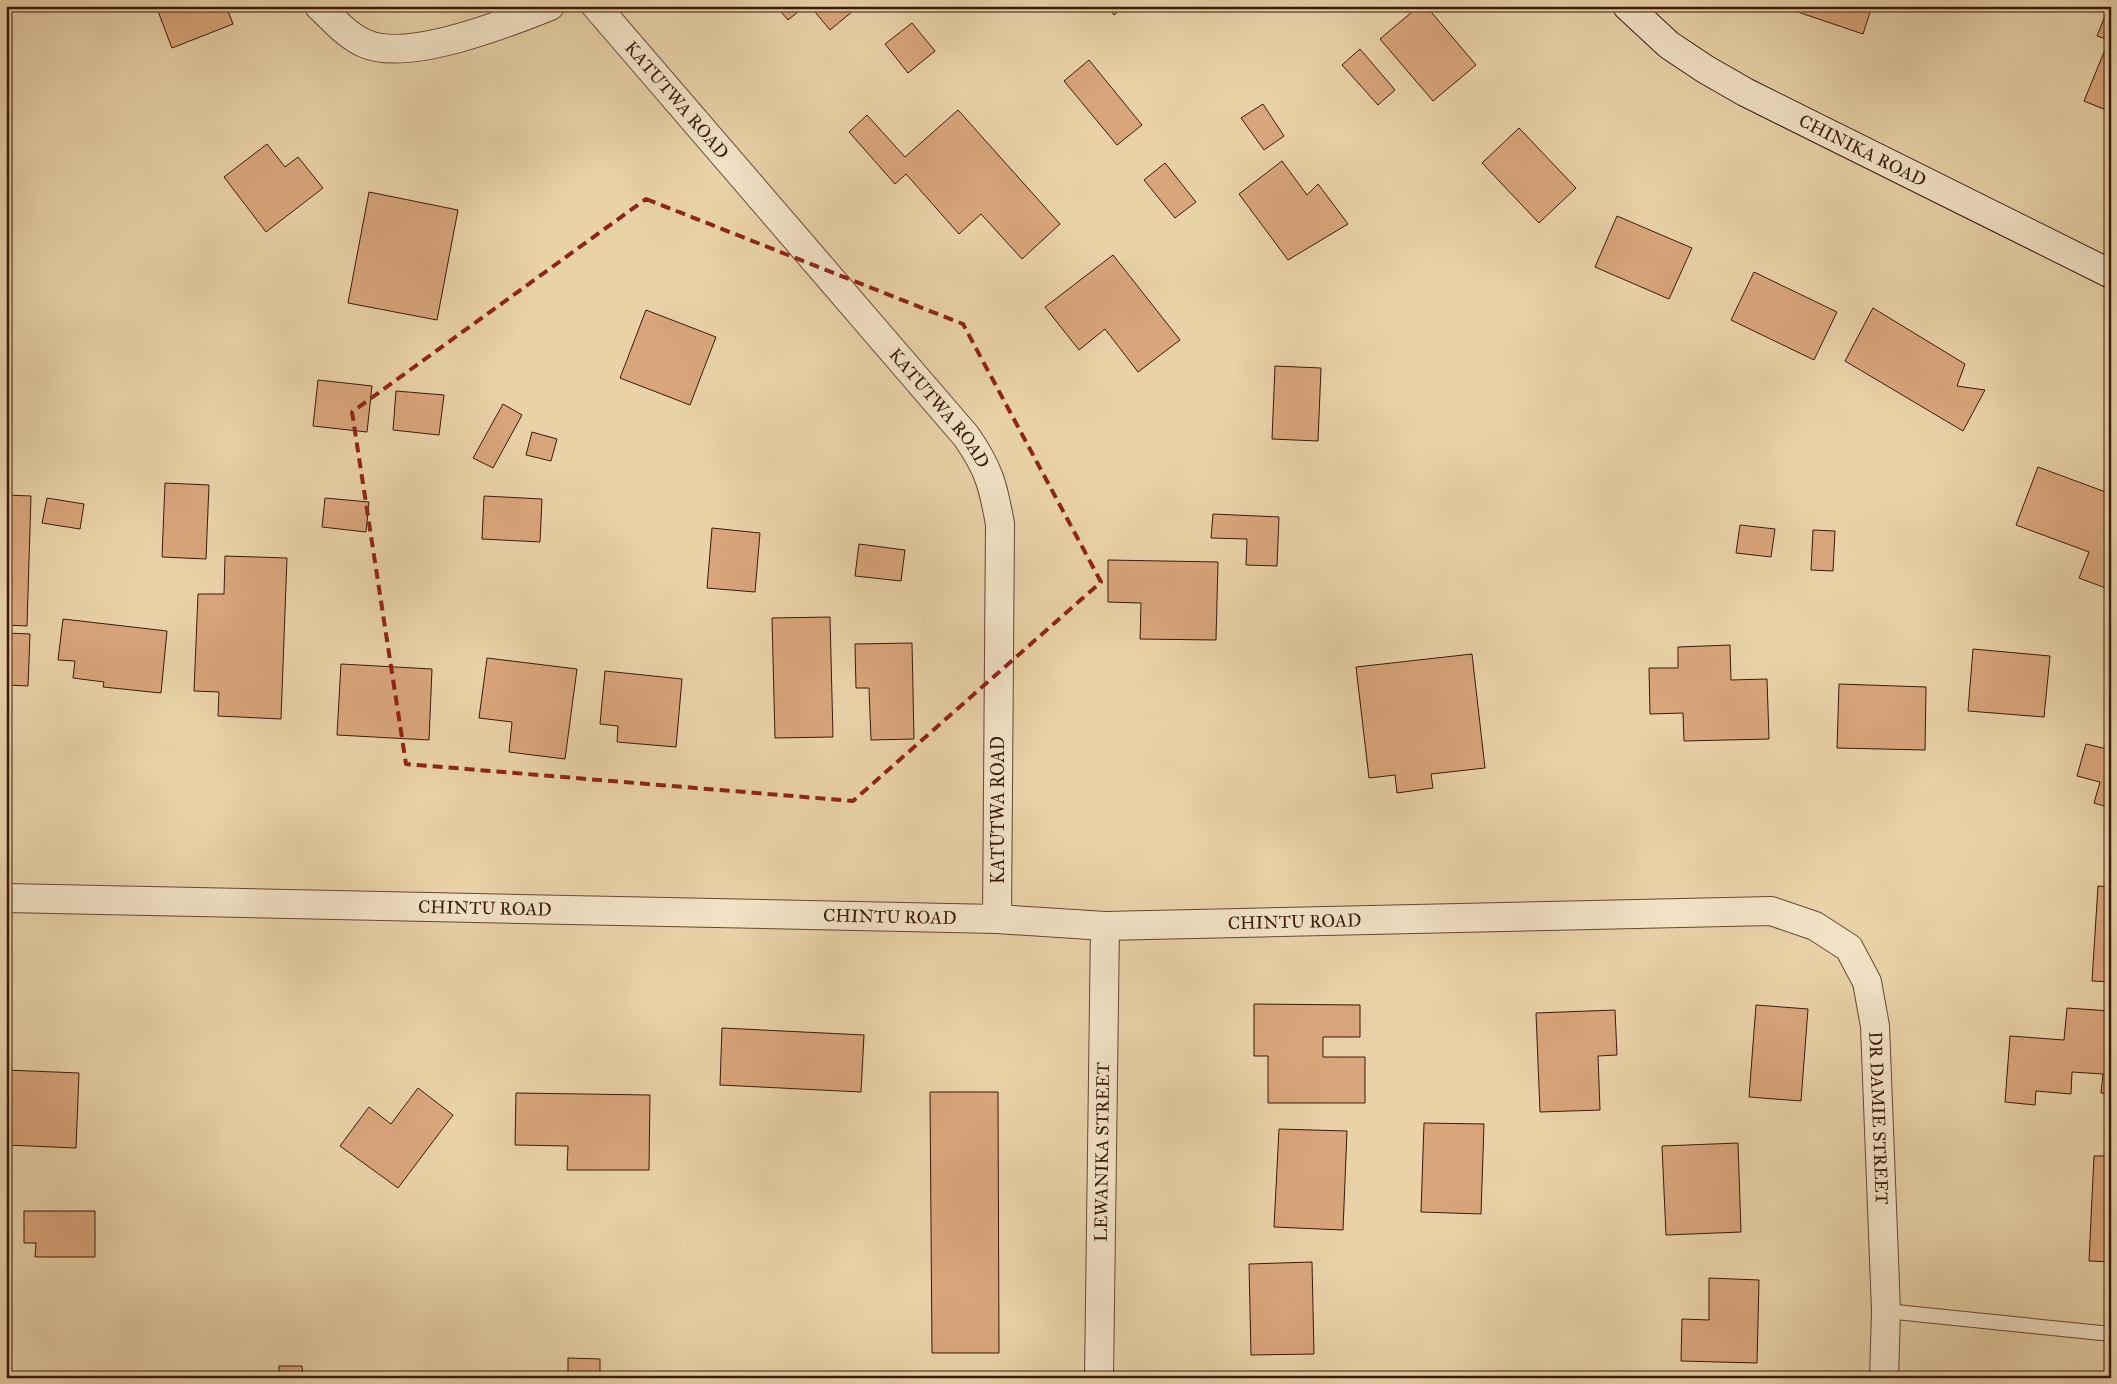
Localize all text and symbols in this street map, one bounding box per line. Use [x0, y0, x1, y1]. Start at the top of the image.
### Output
street label: KATUTWA ROAD [620, 37, 733, 163]
street label: CHINIKA ROAD [1795, 110, 1930, 191]
street label: KATUTWA ROAD [884, 344, 994, 472]
street label: KATUTWA ROAD [987, 736, 1009, 884]
street label: CHINTU ROAD [418, 896, 552, 921]
street label: CHINTU ROAD [823, 904, 957, 929]
street label: CHINTU ROAD [1228, 909, 1361, 934]
street label: DR DAMIE STREET [1864, 1031, 1893, 1205]
street label: LEWANIKA STREET [1090, 1062, 1114, 1242]

